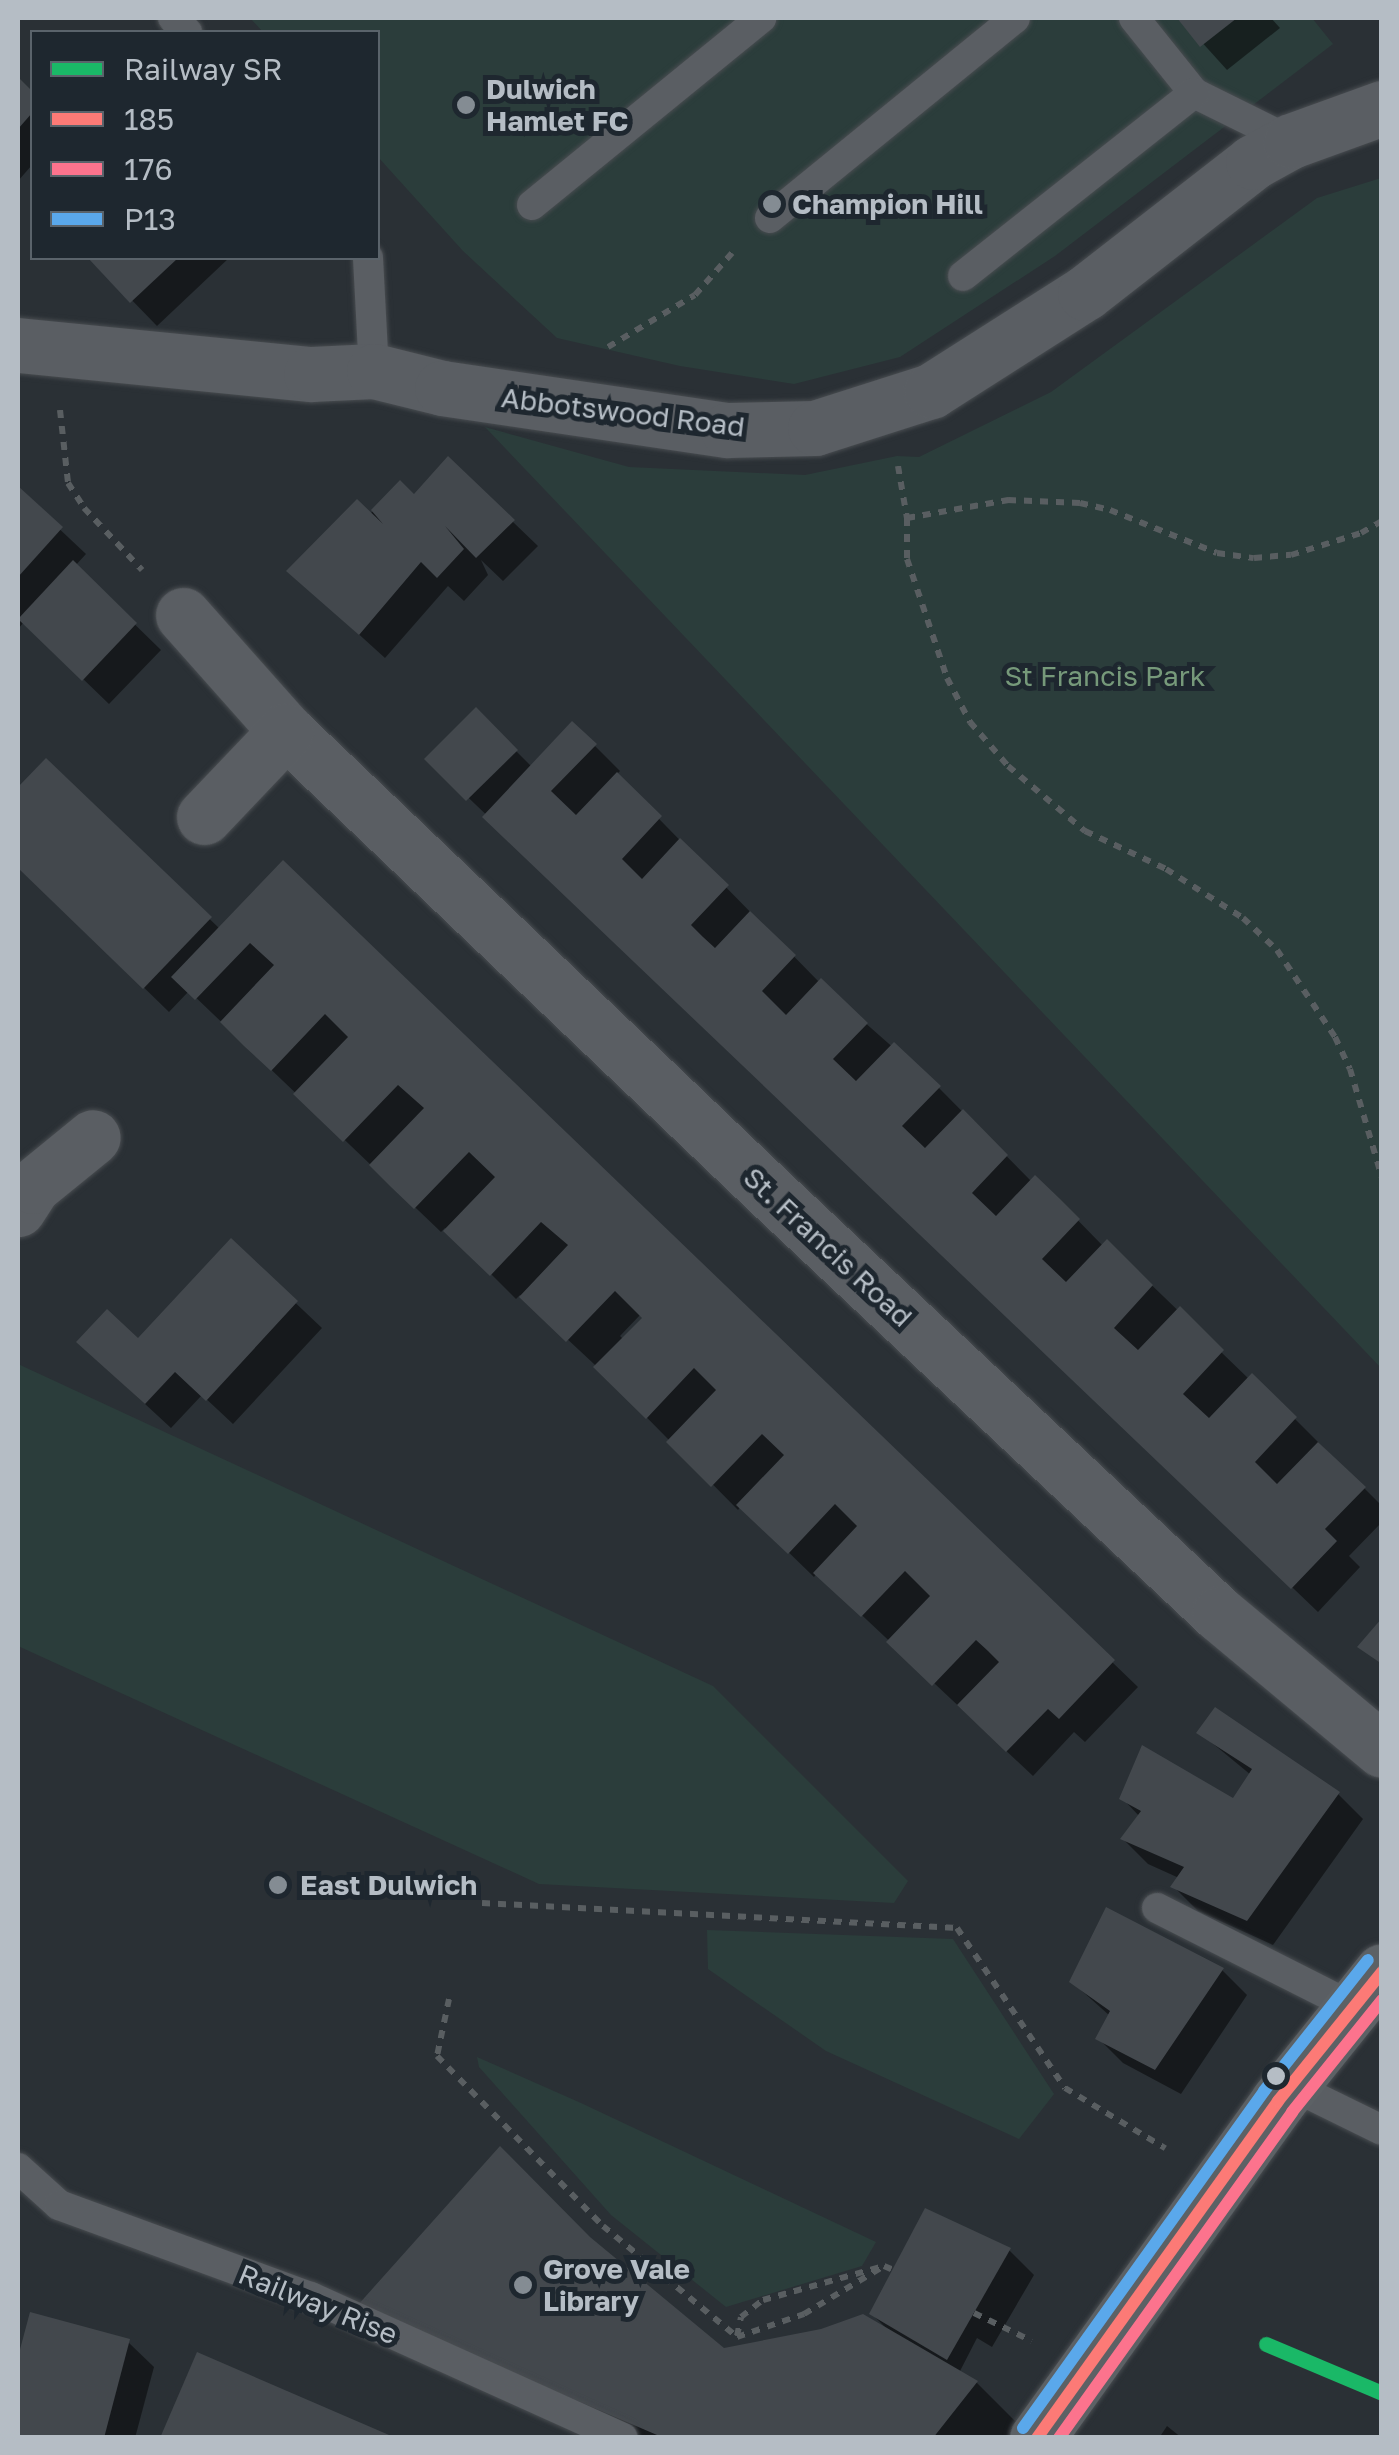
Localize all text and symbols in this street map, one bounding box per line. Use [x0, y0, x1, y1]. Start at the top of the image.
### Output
legend [30, 30, 380, 260]
text: Railway SR [124, 51, 282, 87]
place label: Dulwich Hamlet FC [486, 72, 628, 138]
marker: Dulwich Hamlet FC [455, 94, 477, 116]
text: 185 [124, 101, 174, 137]
text: 176 [124, 151, 173, 187]
place label: Champion Hill [792, 187, 983, 221]
marker: Champion Hill [761, 193, 783, 215]
text: P13 [124, 201, 176, 237]
street label: Abbotswood Road [499, 380, 747, 444]
park label: St Francis Park [1004, 659, 1206, 693]
street label: St. Francis Road [737, 1160, 919, 1334]
place label: East Dulwich [300, 1868, 477, 1902]
marker: East Dulwich [265, 1872, 291, 1898]
unlabelled marker [1266, 2066, 1286, 2086]
place label: Grove Vale Library [543, 2252, 690, 2318]
street label: Railway Rise [234, 2257, 402, 2351]
marker: Grove Vale Library [512, 2274, 534, 2296]

